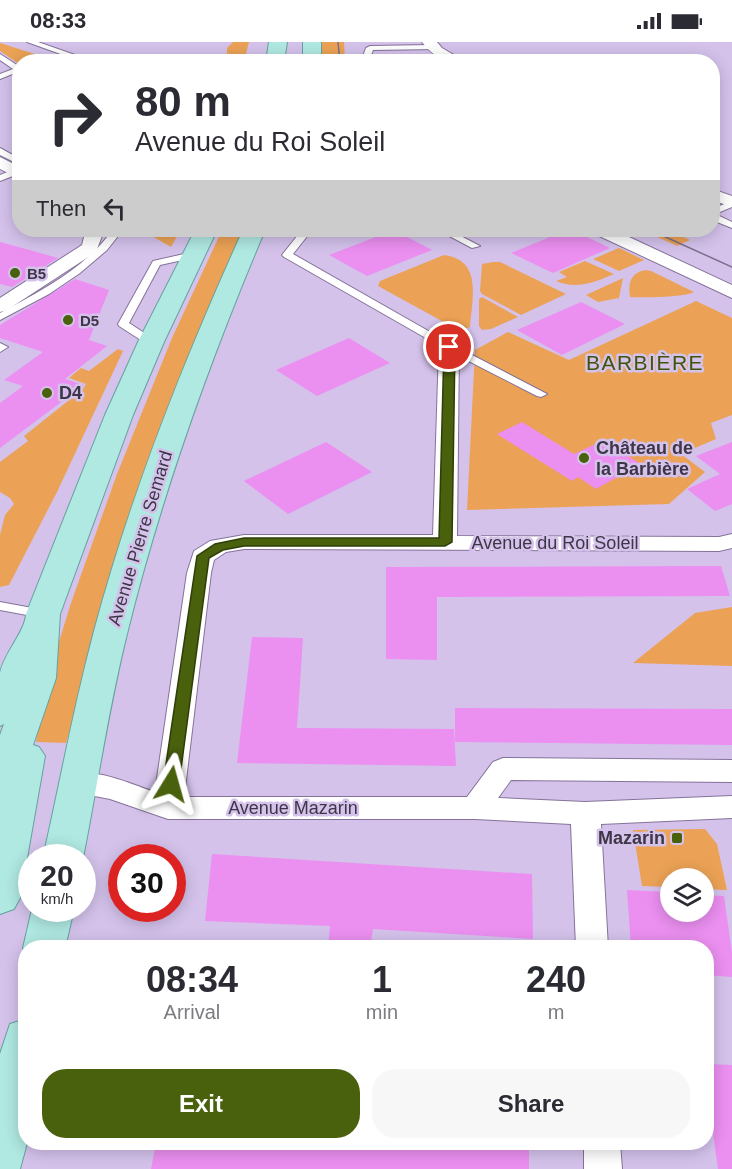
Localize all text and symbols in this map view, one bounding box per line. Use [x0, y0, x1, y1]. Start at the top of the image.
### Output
text: 08:33 [30, 8, 86, 33]
icon: right [36, 78, 114, 156]
text: 80 m [135, 78, 231, 125]
text: Avenue du Roi Soleil [135, 127, 385, 157]
icon: left [98, 192, 131, 225]
text: Then [36, 196, 86, 221]
place label: B5 [27, 265, 46, 282]
marker: B5 [8, 266, 22, 280]
place label: D5 [80, 312, 99, 329]
marker: D5 [61, 313, 75, 327]
pin [423, 321, 474, 372]
icon: arrive [432, 330, 465, 363]
district label: BARBIÈRE [586, 351, 704, 374]
place label: D4 [59, 383, 82, 403]
marker: D4 [40, 386, 54, 400]
place label: Château de la Barbière [596, 438, 693, 479]
street label: Avenue Pierre Semard [104, 448, 176, 628]
marker: Château de la Barbière [577, 451, 591, 465]
street label: Avenue du Roi Soleil [472, 533, 638, 553]
position arrow [139, 752, 203, 816]
street label: Avenue Mazarin [228, 798, 358, 818]
place label: Mazarin [598, 828, 665, 848]
marker: Mazarin [670, 831, 684, 845]
speed limit sign: 30 [108, 844, 186, 922]
text: 20 [40, 859, 74, 892]
map controls [660, 868, 714, 922]
button: layers [660, 868, 714, 922]
text: km/h [41, 890, 73, 907]
text: 08:34 [146, 959, 238, 1000]
text: 1 [372, 959, 392, 1000]
text: 240 [526, 959, 586, 1000]
text: Arrival [164, 1001, 220, 1023]
text: min [366, 1001, 398, 1023]
text: m [548, 1001, 564, 1023]
button: Exit [42, 1069, 360, 1138]
button: Share [372, 1069, 690, 1138]

